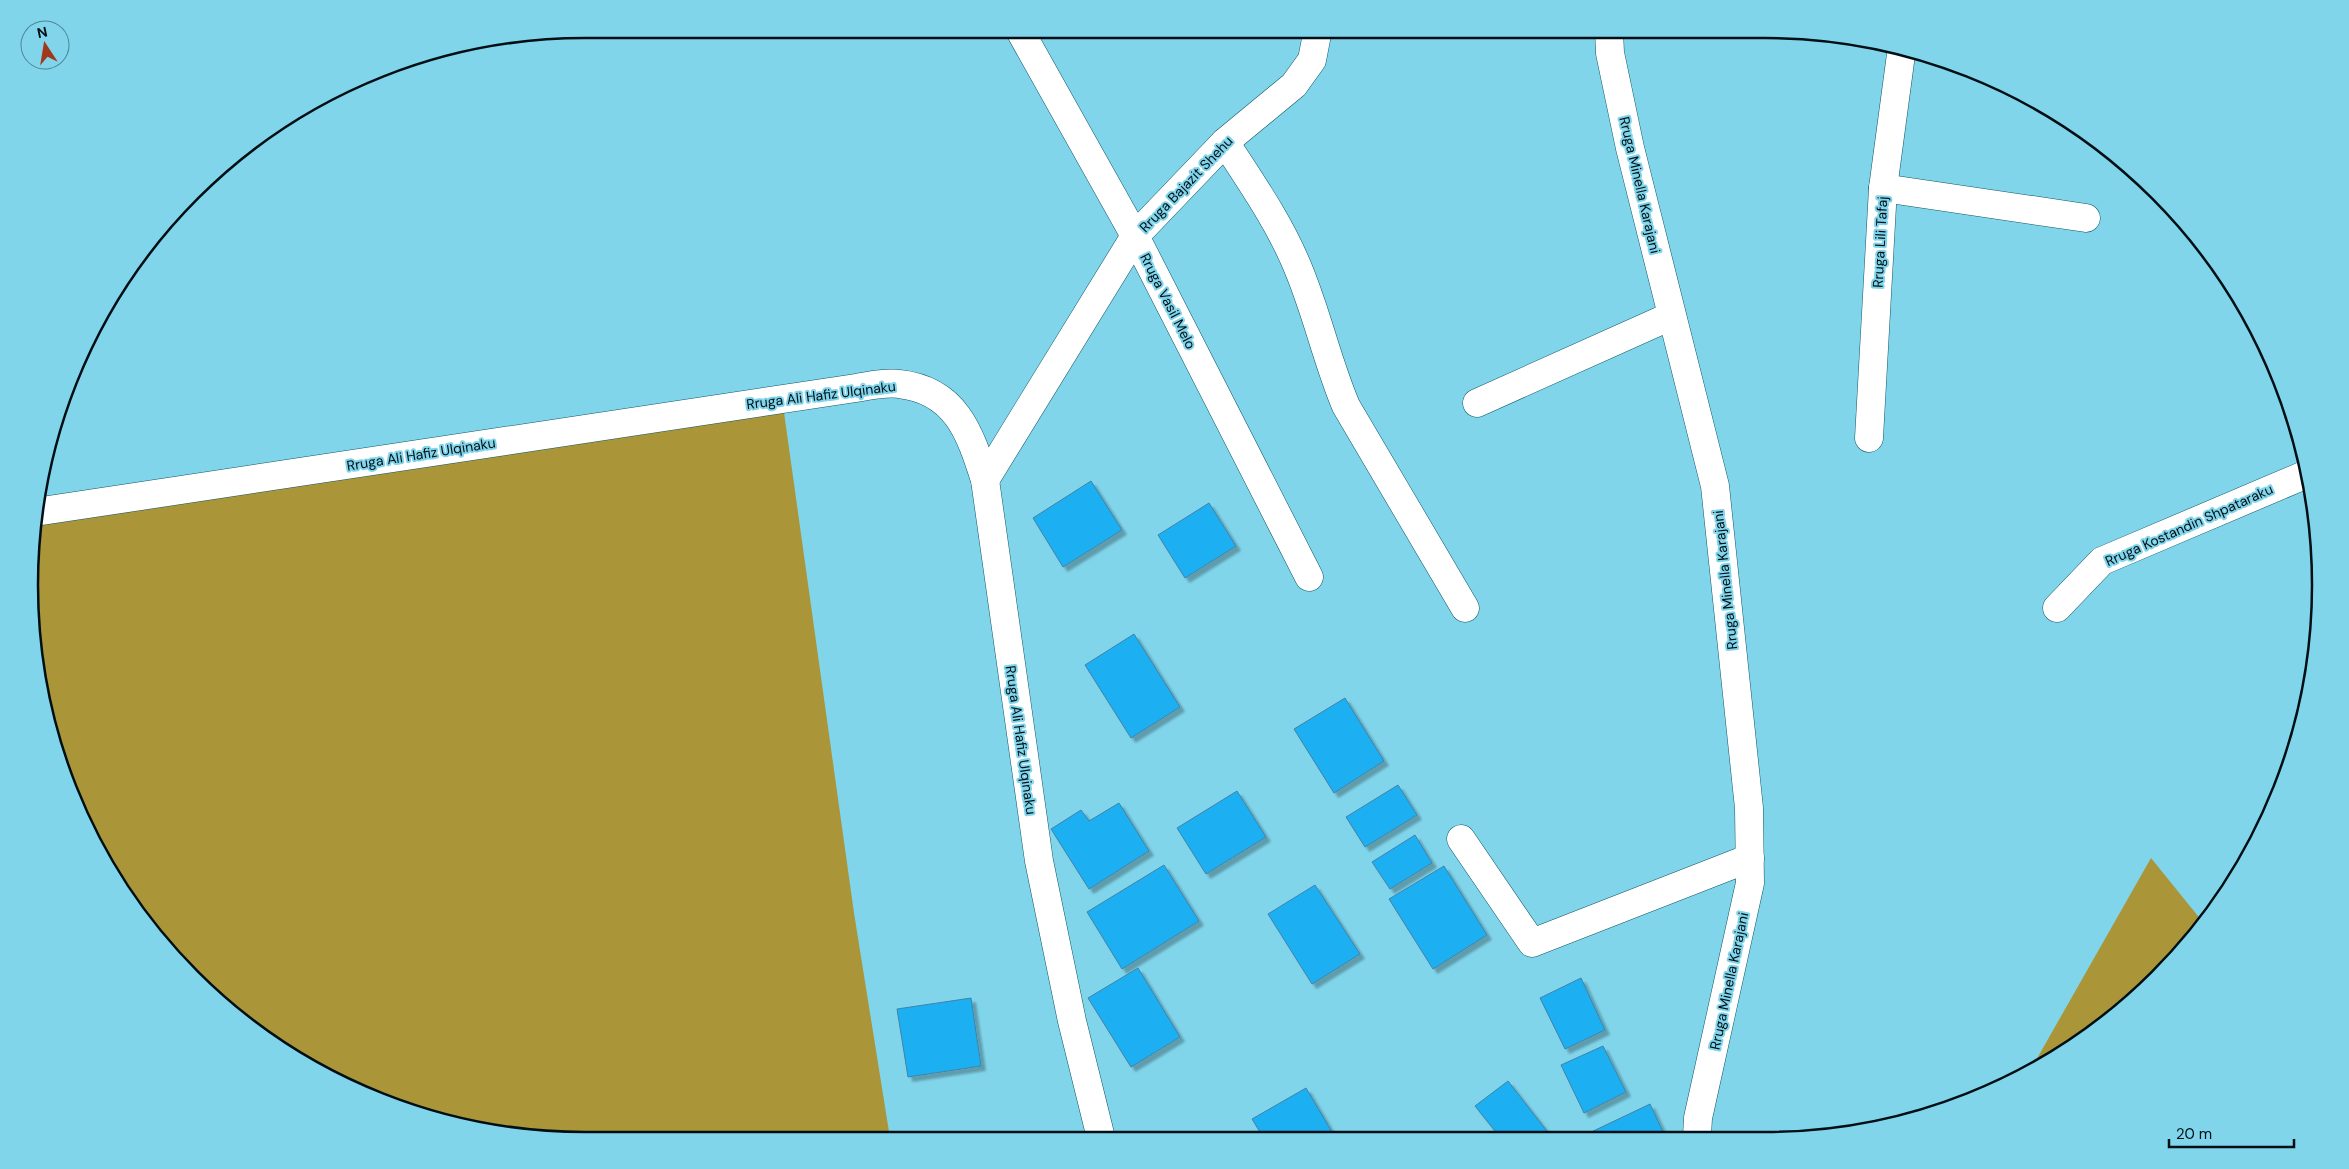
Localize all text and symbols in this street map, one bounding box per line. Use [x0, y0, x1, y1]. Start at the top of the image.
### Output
north arrow [20, 20, 70, 70]
text: N [35, 22, 49, 42]
street label: Rruga Minella Karajani [1615, 115, 1665, 255]
street label: Rruga Bajazit Shehu [1135, 132, 1237, 236]
street label: Rruga Lili Tafaj [1869, 196, 1891, 288]
street label: Rruga Vasil Melo [1136, 250, 1200, 352]
street label: Rruga Ali Hafiz Ulqinaku [745, 377, 897, 413]
street label: Rruga Ali Hafiz Ulqinaku [345, 433, 497, 475]
street label: Rruga Kostandin Shpataraku [2102, 480, 2276, 570]
street label: Rruga Minella Karajani [1709, 509, 1741, 651]
street label: Rruga Ali Hafiz Ulqinaku [1002, 664, 1040, 816]
street label: Rruga Minella Karajani [1706, 911, 1752, 1051]
scale bar [2169, 1116, 2294, 1148]
text: 20 m [2176, 1124, 2212, 1144]

